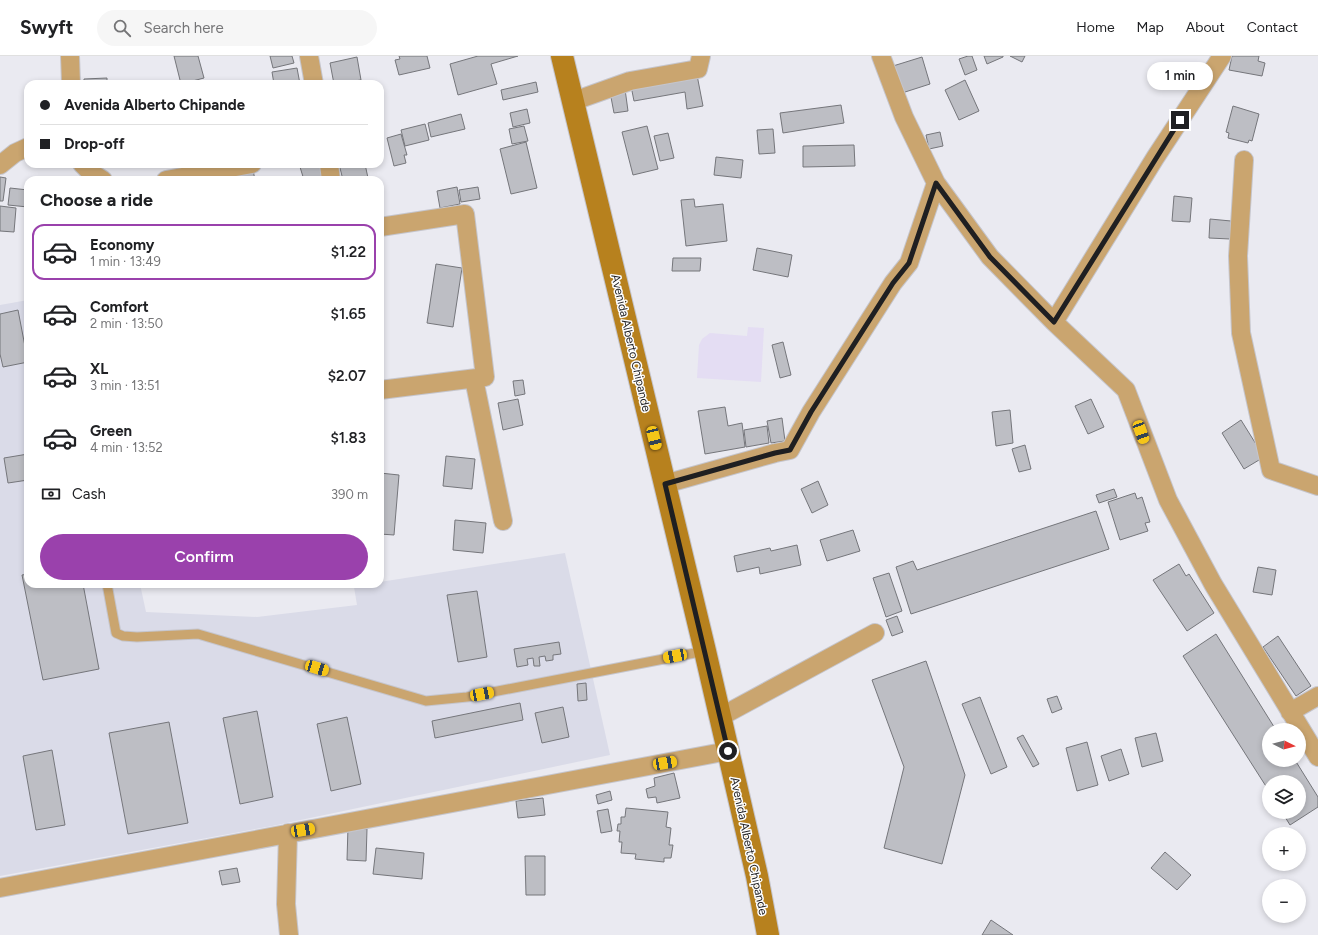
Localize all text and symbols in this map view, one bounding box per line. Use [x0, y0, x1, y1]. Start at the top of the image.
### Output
search box [97, 10, 377, 46]
text: Swyft [20, 16, 73, 39]
icon: search [111, 17, 133, 39]
text: Search here [143, 19, 224, 37]
text: Home [1076, 19, 1115, 36]
text: Map [1137, 19, 1164, 36]
text: About [1186, 19, 1225, 36]
text: Contact [1247, 19, 1298, 36]
callout: 1 min [1147, 62, 1213, 90]
text: 1 min [1165, 68, 1195, 83]
text: Avenida Alberto Chipande [64, 96, 245, 114]
route end [1171, 111, 1189, 129]
text: Drop-off [64, 135, 125, 153]
text: Choose a ride [40, 189, 153, 211]
icon: car [42, 234, 78, 270]
text: Economy [90, 236, 155, 254]
text: $1.22 [331, 243, 366, 261]
text: 1 min · 13:49 [90, 254, 161, 269]
street label: Avenida Alberto Chipande [608, 273, 654, 414]
icon: car [42, 296, 78, 332]
text: Comfort [90, 298, 149, 316]
text: $1.65 [331, 305, 366, 323]
text: 2 min · 13:50 [90, 316, 163, 331]
icon: car [42, 358, 78, 394]
text: XL [90, 360, 108, 378]
text: $2.07 [328, 367, 366, 385]
text: 3 min · 13:51 [90, 378, 160, 393]
car [1131, 419, 1151, 445]
icon: car [42, 420, 78, 456]
text: Green [90, 422, 132, 440]
car [645, 425, 663, 451]
text: $1.83 [330, 429, 366, 447]
text: 4 min · 13:52 [90, 440, 163, 455]
icon: cash [40, 483, 62, 505]
text: Cash [72, 485, 106, 503]
text: 390 m [331, 487, 368, 502]
button: Confirm [40, 534, 368, 580]
car [662, 648, 688, 664]
car [304, 659, 330, 677]
car [469, 686, 495, 702]
north arrow [1262, 723, 1306, 767]
map controls [1262, 723, 1306, 923]
route start [719, 742, 737, 760]
car [652, 755, 678, 771]
button: layers [1262, 775, 1306, 819]
street label: Avenida Alberto Chipande [728, 776, 771, 917]
car [290, 822, 316, 838]
button: + [1262, 827, 1306, 871]
button: − [1262, 879, 1306, 923]

